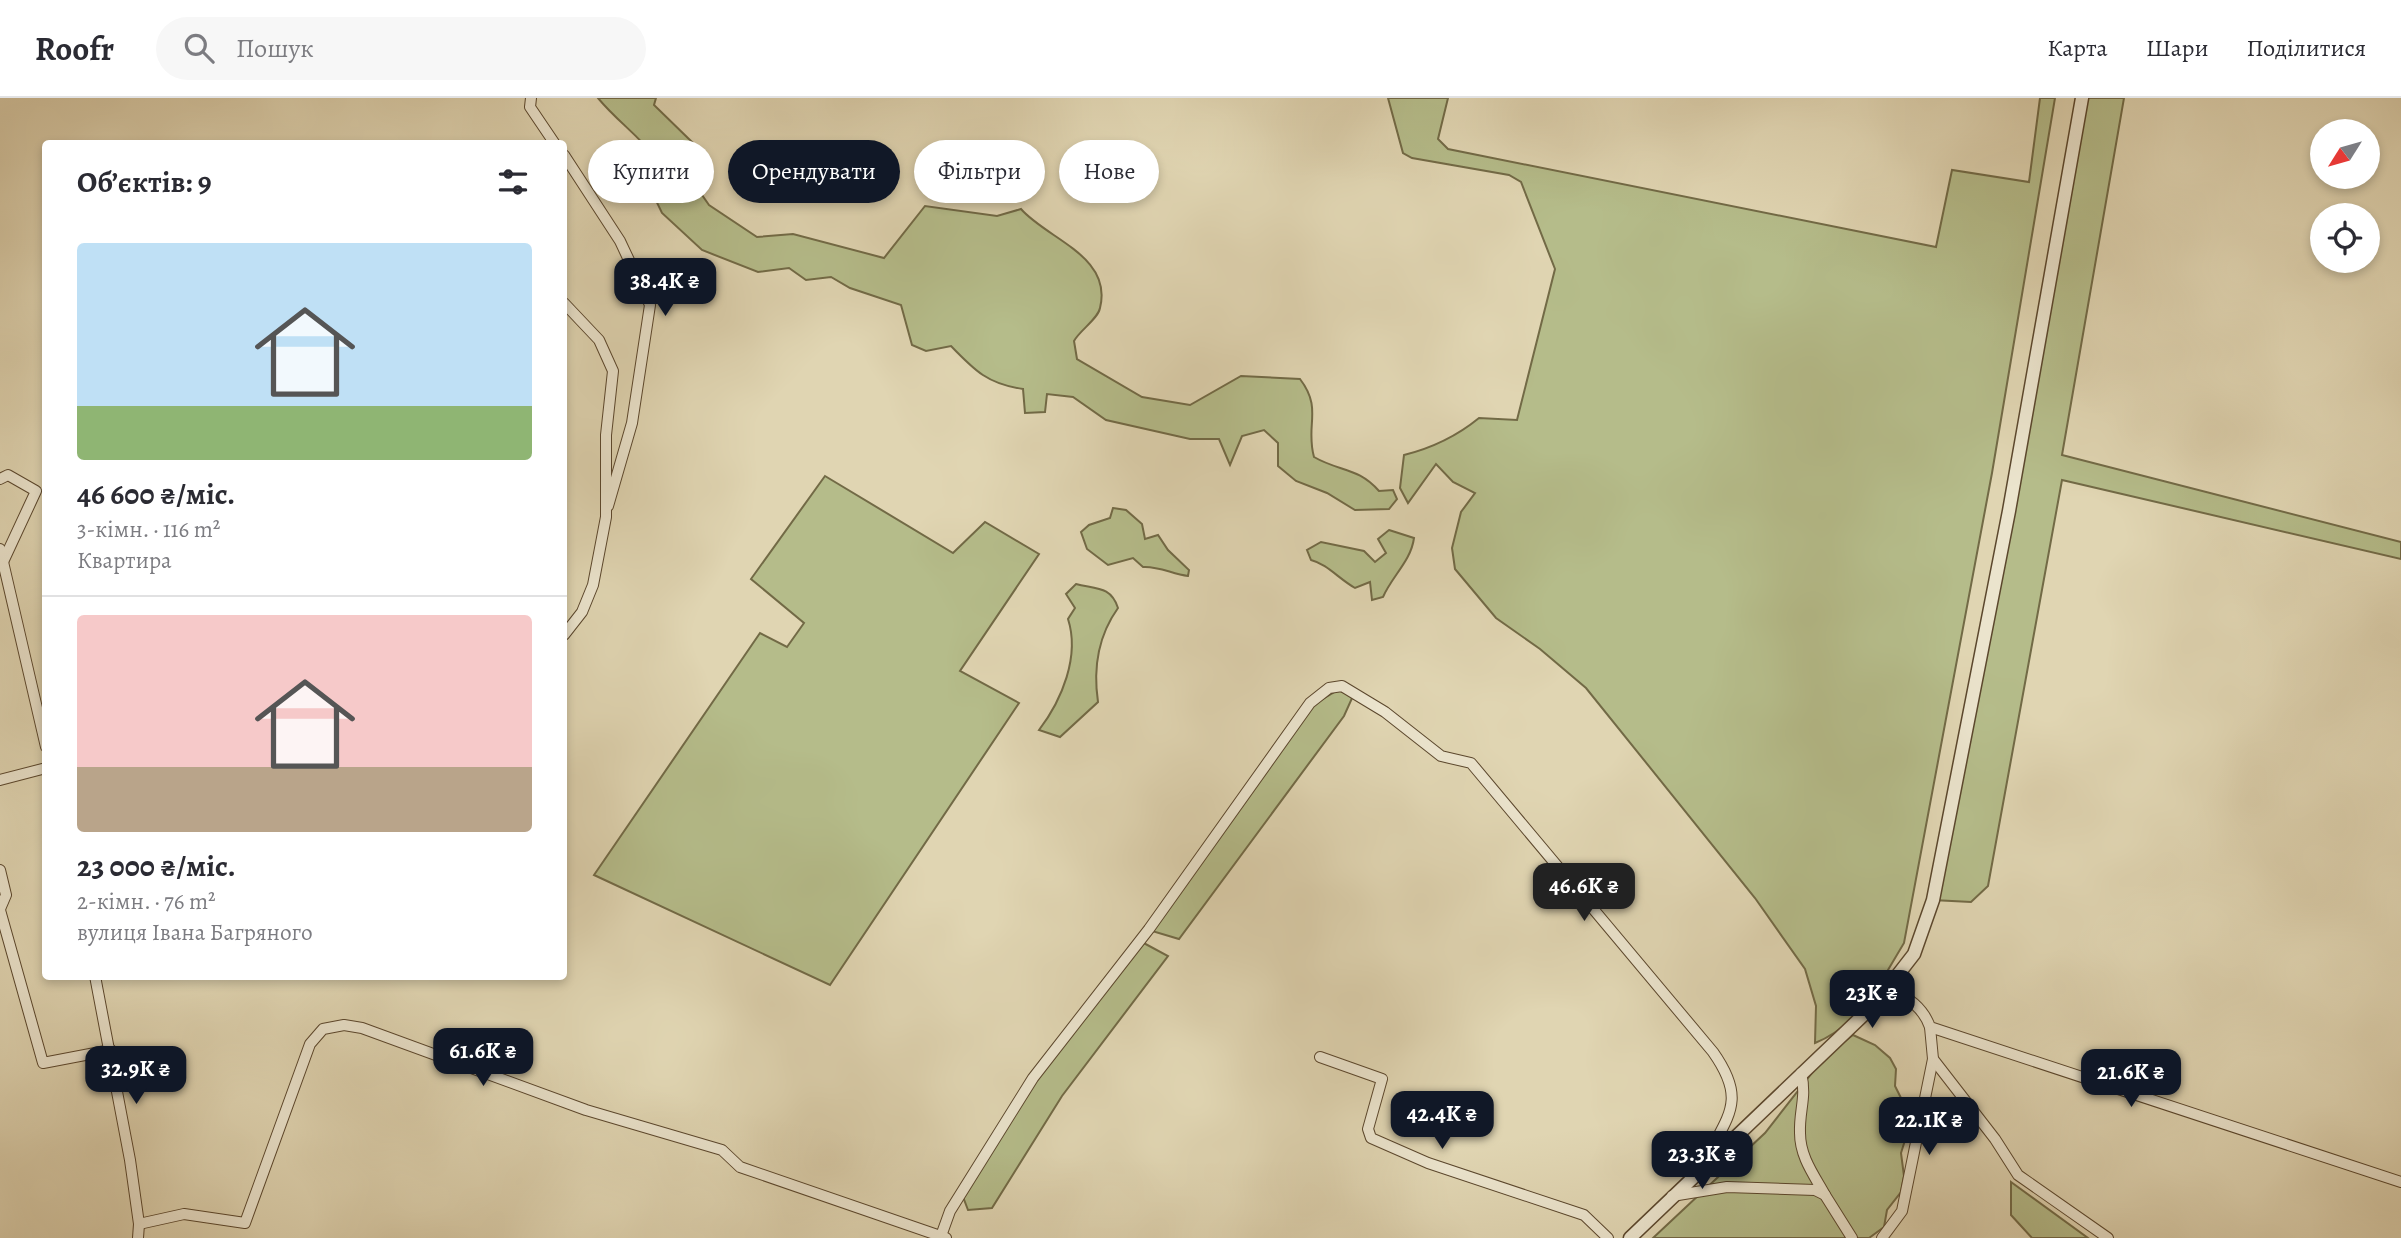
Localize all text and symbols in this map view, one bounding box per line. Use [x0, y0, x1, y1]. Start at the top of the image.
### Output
search box [156, 17, 646, 80]
text: Roofr [35, 26, 114, 71]
icon: search [180, 29, 218, 67]
text: Пошук [236, 31, 314, 66]
text: Карта [2047, 32, 2108, 64]
text: Шари [2146, 32, 2209, 64]
text: Поділитися [2247, 32, 2366, 64]
north arrow [2310, 119, 2380, 189]
map controls [2310, 119, 2380, 273]
chip: Купити [588, 140, 714, 203]
chip: Орендувати [728, 140, 900, 203]
chip: Фільтри [914, 140, 1045, 203]
chip: Нове [1059, 140, 1159, 203]
text: Об’єктів: 9 [77, 162, 212, 202]
icon: filters [494, 163, 532, 201]
button: locate [2310, 203, 2380, 273]
pin: 38.4K ₴ [600, 258, 730, 318]
text: 38.4K ₴ [630, 265, 700, 296]
icon: home [242, 289, 368, 415]
text: 46 600 ₴/міс. [77, 474, 235, 514]
text: 3-кімн. · 116 m² [77, 514, 220, 545]
text: Квартира [77, 545, 172, 576]
icon: home [242, 661, 368, 787]
text: 23 000 ₴/міс. [77, 846, 236, 886]
pin: 46.6K ₴ [1519, 864, 1649, 923]
text: 46.6K ₴ [1549, 870, 1619, 901]
text: 2-кімн. · 76 m² [77, 886, 216, 917]
text: вулиця Івана Багряного [77, 917, 313, 948]
pin: 23K ₴ [1823, 970, 1921, 1030]
text: 23K ₴ [1846, 977, 1898, 1008]
pin: 61.6K ₴ [418, 1028, 548, 1088]
text: 61.6K ₴ [449, 1035, 517, 1066]
pin: 32.9K ₴ [71, 1046, 201, 1106]
pin: 21.6K ₴ [2066, 1049, 2196, 1109]
text: 32.9K ₴ [101, 1053, 171, 1084]
text: 21.6K ₴ [2097, 1056, 2165, 1087]
pin: 42.4K ₴ [1377, 1091, 1507, 1151]
text: 42.4K ₴ [1407, 1098, 1477, 1129]
pin: 22.1K ₴ [1864, 1098, 1994, 1157]
text: 22.1K ₴ [1895, 1104, 1963, 1135]
pin: 23.3K ₴ [1637, 1132, 1767, 1191]
text: 23.3K ₴ [1668, 1138, 1736, 1169]

